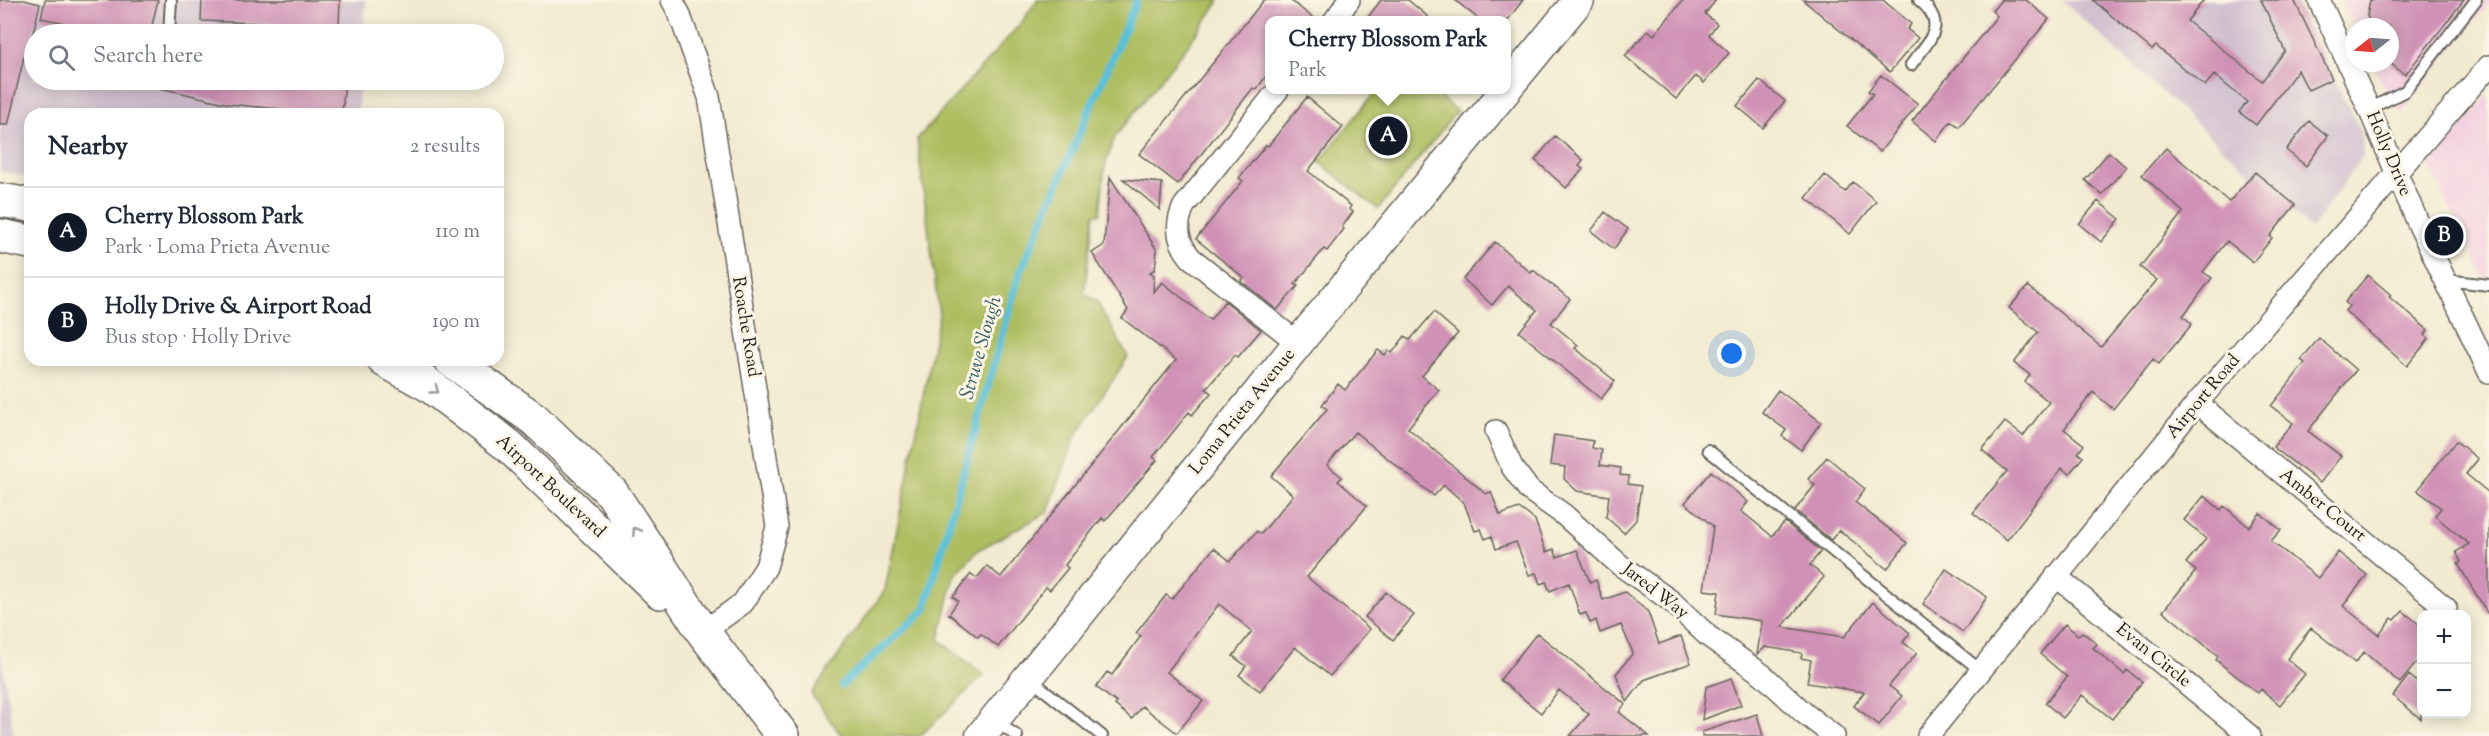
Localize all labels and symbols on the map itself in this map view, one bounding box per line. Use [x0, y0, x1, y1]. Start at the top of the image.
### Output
north arrow [2345, 18, 2399, 72]
street label: Holly Drive [2358, 108, 2418, 200]
pin: A [1368, 114, 1408, 158]
pin: B [2424, 214, 2464, 258]
street label: Roache Road [724, 275, 766, 379]
water label: Struve Slough [953, 293, 1011, 403]
your location [1717, 339, 1746, 368]
street label: Loma Prieta Avenue [1184, 343, 1302, 481]
street label: Airport Road [2161, 349, 2247, 445]
one-way arrow [428, 382, 439, 393]
street label: Airport Boulevard [489, 429, 611, 545]
street label: Amber Court [2273, 463, 2371, 549]
one-way arrow [633, 526, 644, 537]
street label: Jared Way [1615, 557, 1694, 626]
street label: Evan Circle [2110, 617, 2196, 695]

